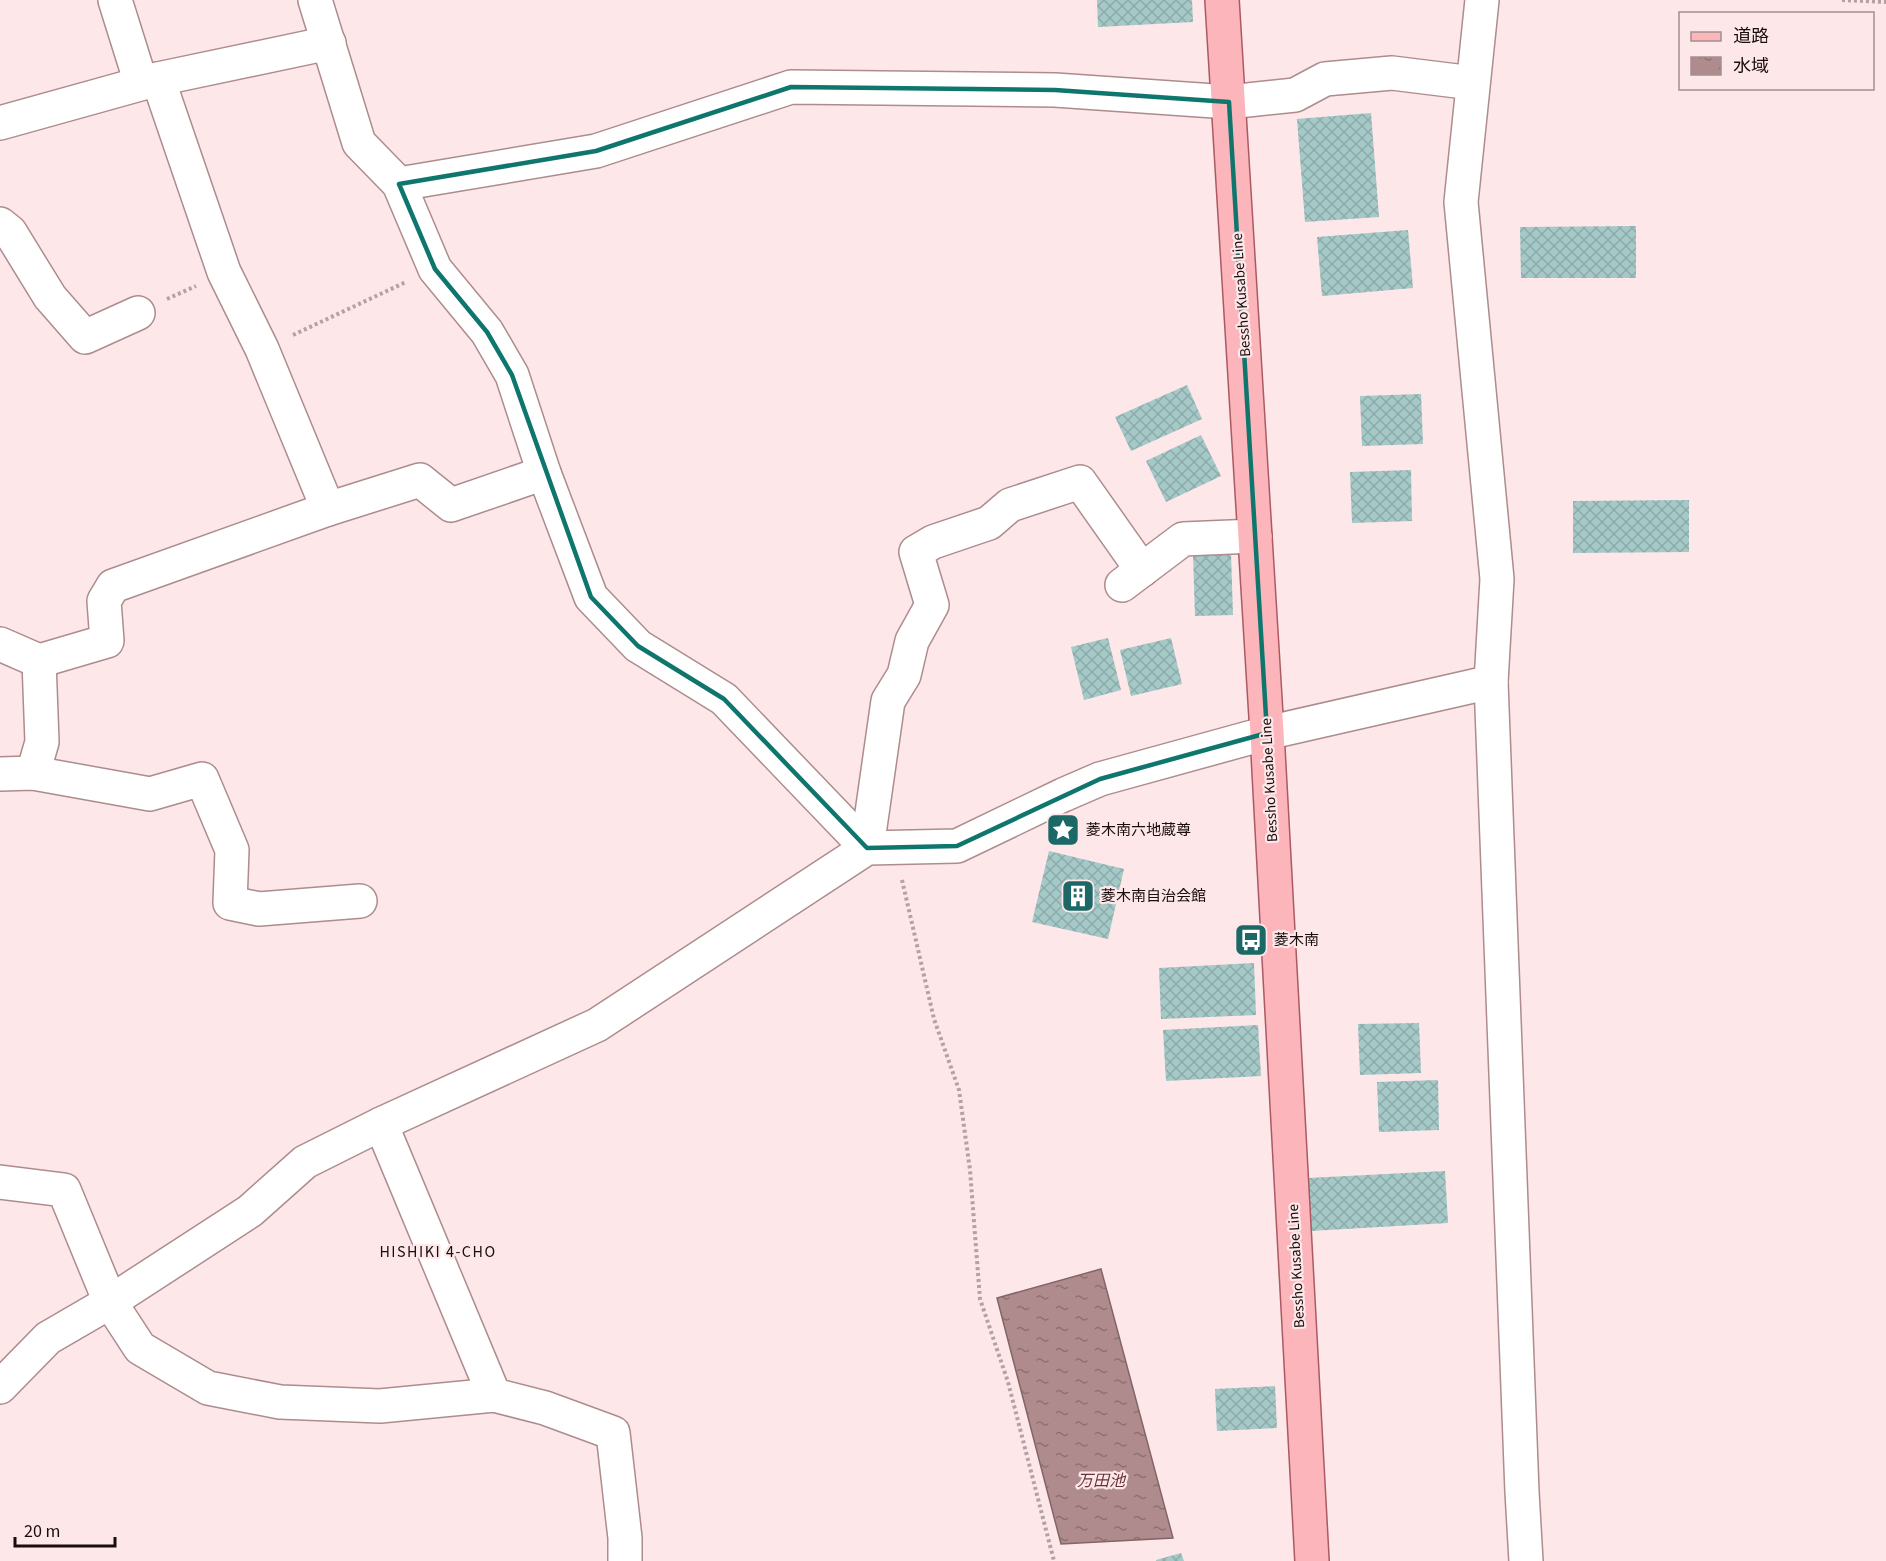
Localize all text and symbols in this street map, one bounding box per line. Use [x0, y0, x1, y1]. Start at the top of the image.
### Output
legend [1679, 12, 1874, 90]
text: 道路 [1733, 24, 1769, 49]
text: 水域 [1733, 54, 1769, 79]
street label: Bessho Kusabe Line [1227, 232, 1256, 358]
street label: Bessho Kusabe Line [1256, 718, 1283, 842]
place icon: 菱木南六地蔵尊 [1045, 812, 1081, 848]
place label: 菱木南六地蔵尊 [1086, 820, 1191, 841]
building icon: 菱木南自治会館 [1060, 878, 1096, 914]
place label: 菱木南自治会館 [1101, 886, 1206, 907]
bus stop icon: 菱木南 [1233, 922, 1269, 958]
place label: 菱木南 [1274, 930, 1319, 951]
street label: Bessho Kusabe Line [1283, 1204, 1310, 1328]
district label: HISHIKI 4-CHO [379, 1241, 497, 1263]
water label: 万田池 [1077, 1470, 1127, 1492]
scale bar [15, 1510, 116, 1548]
text: 20 m [24, 1519, 60, 1544]

